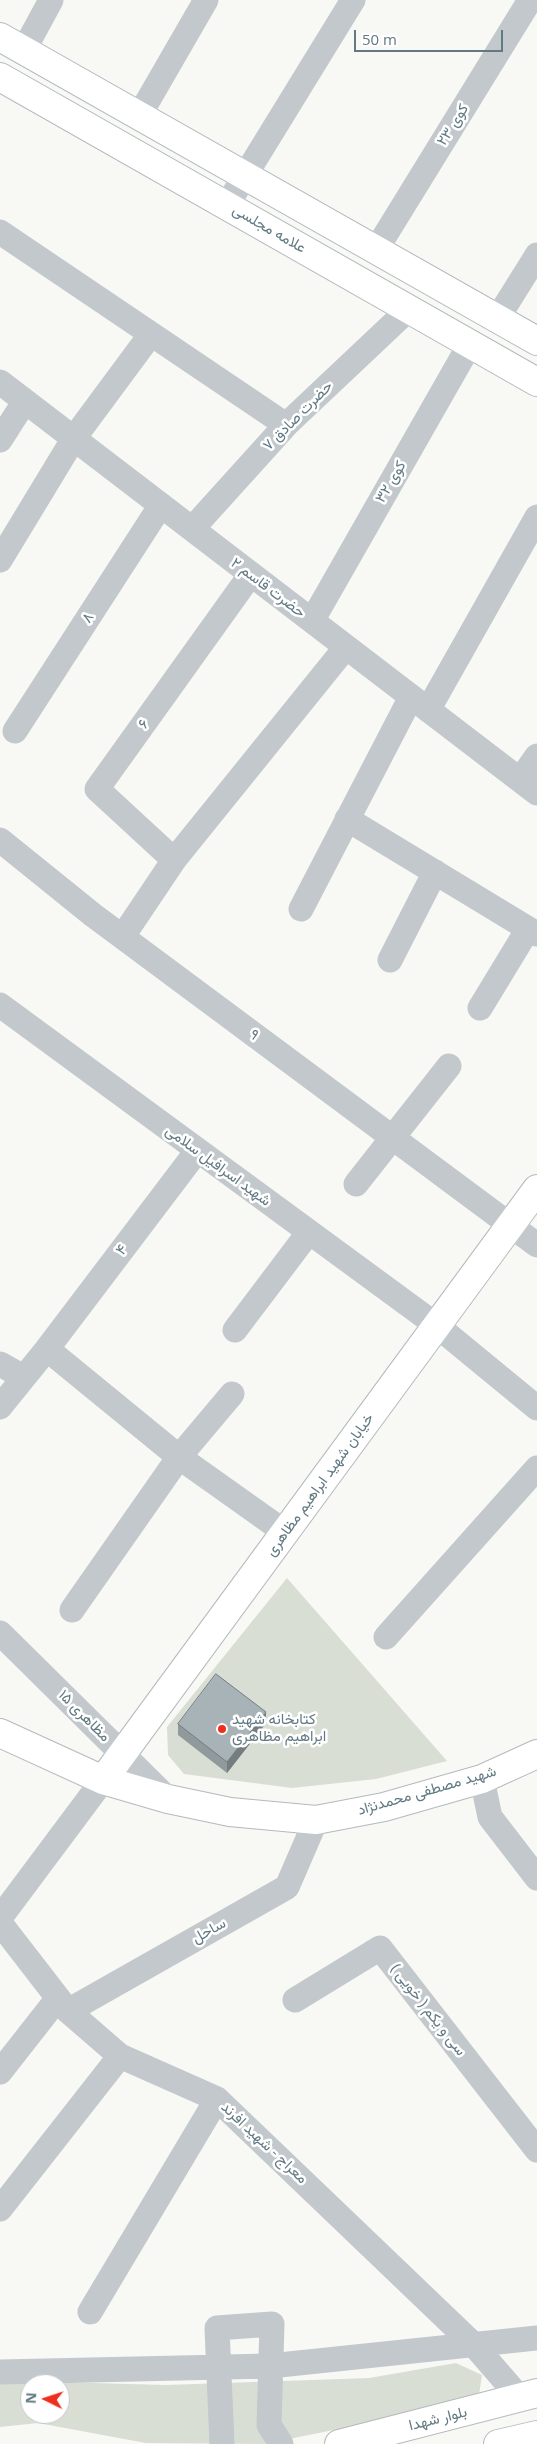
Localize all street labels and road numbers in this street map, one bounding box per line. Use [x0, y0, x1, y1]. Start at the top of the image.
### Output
street label: کوی ۲۳ [433, 101, 473, 149]
street label: علامه مجلسی [229, 201, 309, 257]
street label: ۷ حضرت صادق [259, 377, 337, 455]
street label: کوی ۳۲ [372, 458, 410, 506]
street label: ۲ حضرت قاسم [227, 554, 309, 622]
street label: ۸ [78, 609, 98, 627]
street label: ۶ [135, 716, 153, 732]
street label: ۹ [246, 1026, 262, 1044]
street label: شهید اسرافیل سلامی [162, 1122, 274, 1210]
street label: ۴ [112, 1241, 132, 1259]
street label: خیابان شهید ابراهیم مظاهری [262, 1410, 378, 1560]
street label: ۱۵ مظاهری [54, 1686, 114, 1746]
street label: شهید مصطفی محمدنژاد [355, 1763, 499, 1819]
street label: ساحل [189, 1914, 229, 1948]
street label: سی و یکم ( خویی ) [387, 1960, 469, 2060]
street label: معراج - شهید افرند [217, 2098, 311, 2188]
street label: بلوار شهدا [407, 2403, 469, 2435]

